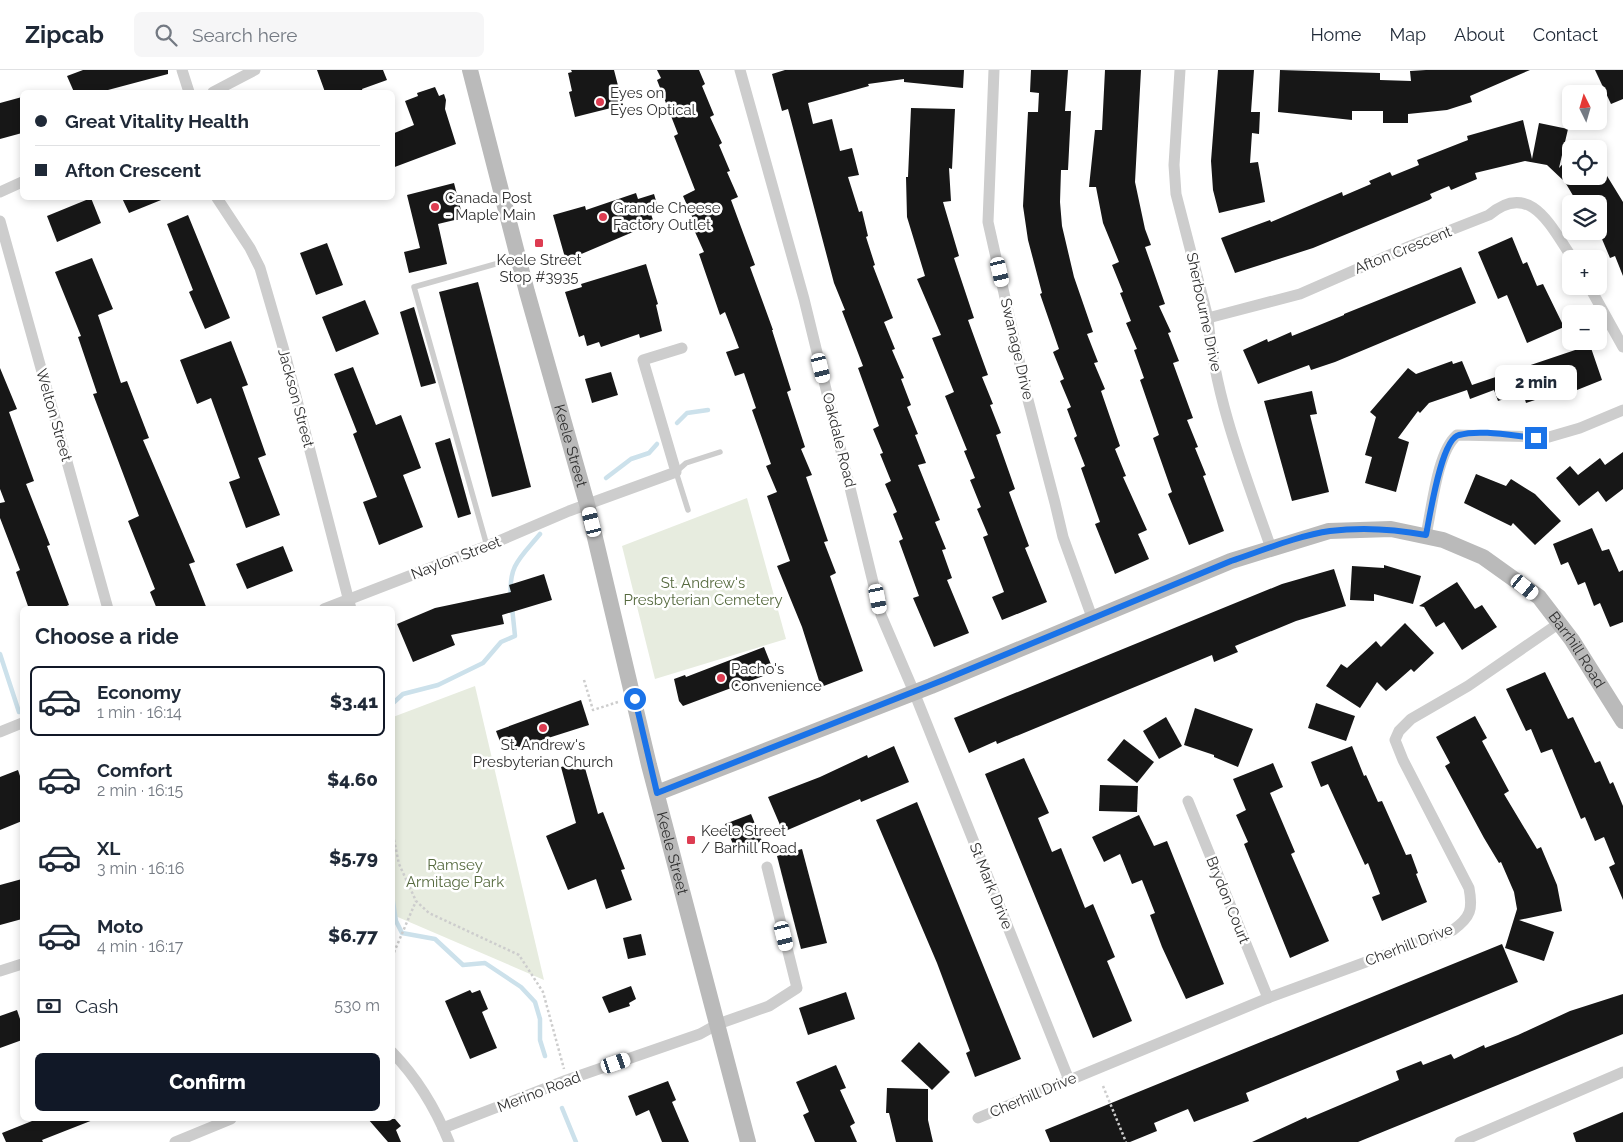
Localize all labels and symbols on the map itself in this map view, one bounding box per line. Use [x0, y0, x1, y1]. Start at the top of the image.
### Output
place label: Eyes on Eyes Optical [610, 84, 697, 119]
north arrow [1562, 85, 1608, 130]
marker: Eyes on Eyes Optical [594, 96, 606, 108]
place label: Canada Post - Maple Main [445, 189, 536, 224]
place label: Grande Cheese Factory Outlet [613, 199, 721, 234]
marker: Canada Post - Maple Main [429, 201, 441, 213]
marker: Grande Cheese Factory Outlet [597, 211, 609, 223]
street label: Afton Crescent [1352, 222, 1454, 278]
marker: Keele Street Stop #3935 [533, 237, 545, 249]
place label: Keele Street Stop #3935 [496, 251, 582, 286]
street label: Sherbourne Drive [1183, 251, 1225, 373]
car [989, 256, 1010, 288]
street label: Swanage Drive [997, 296, 1037, 402]
street label: Jackson Street [274, 347, 318, 449]
car [810, 352, 831, 384]
callout: 2 min [1495, 366, 1577, 400]
street label: Welton Street [32, 367, 76, 463]
street label: Oakdale Road [819, 391, 859, 489]
street label: Keele Street [550, 402, 591, 489]
route end [1525, 427, 1547, 449]
car [581, 506, 602, 538]
street label: Naylon Street [409, 533, 503, 583]
car [1508, 572, 1541, 602]
park label: St. Andrew's Presbyterian Cemetery [623, 574, 783, 609]
car [867, 583, 888, 615]
street label: Barrhill Road [1544, 608, 1609, 691]
place label: Pacho's Convenience [731, 660, 822, 695]
marker: Pacho's Convenience [715, 672, 727, 684]
route start [624, 688, 646, 710]
marker: St. Andrew's Presbyterian Church [537, 722, 549, 734]
place label: St. Andrew's Presbyterian Church [473, 736, 613, 771]
street label: Keele Street [653, 810, 692, 897]
place label: Keele Street / Barhill Road [701, 822, 797, 857]
marker: Keele Street / Barhill Road [685, 834, 697, 846]
street label: St Mark Drive [965, 840, 1017, 932]
street label: Brydon Court [1202, 854, 1254, 946]
park label: Ramsey Armitage Park [406, 856, 504, 891]
car [773, 920, 794, 952]
street label: Cherhill Drive [1363, 920, 1456, 970]
car [599, 1051, 632, 1075]
street label: Merino Road [495, 1068, 583, 1116]
street label: Cherhill Drive [987, 1069, 1079, 1121]

